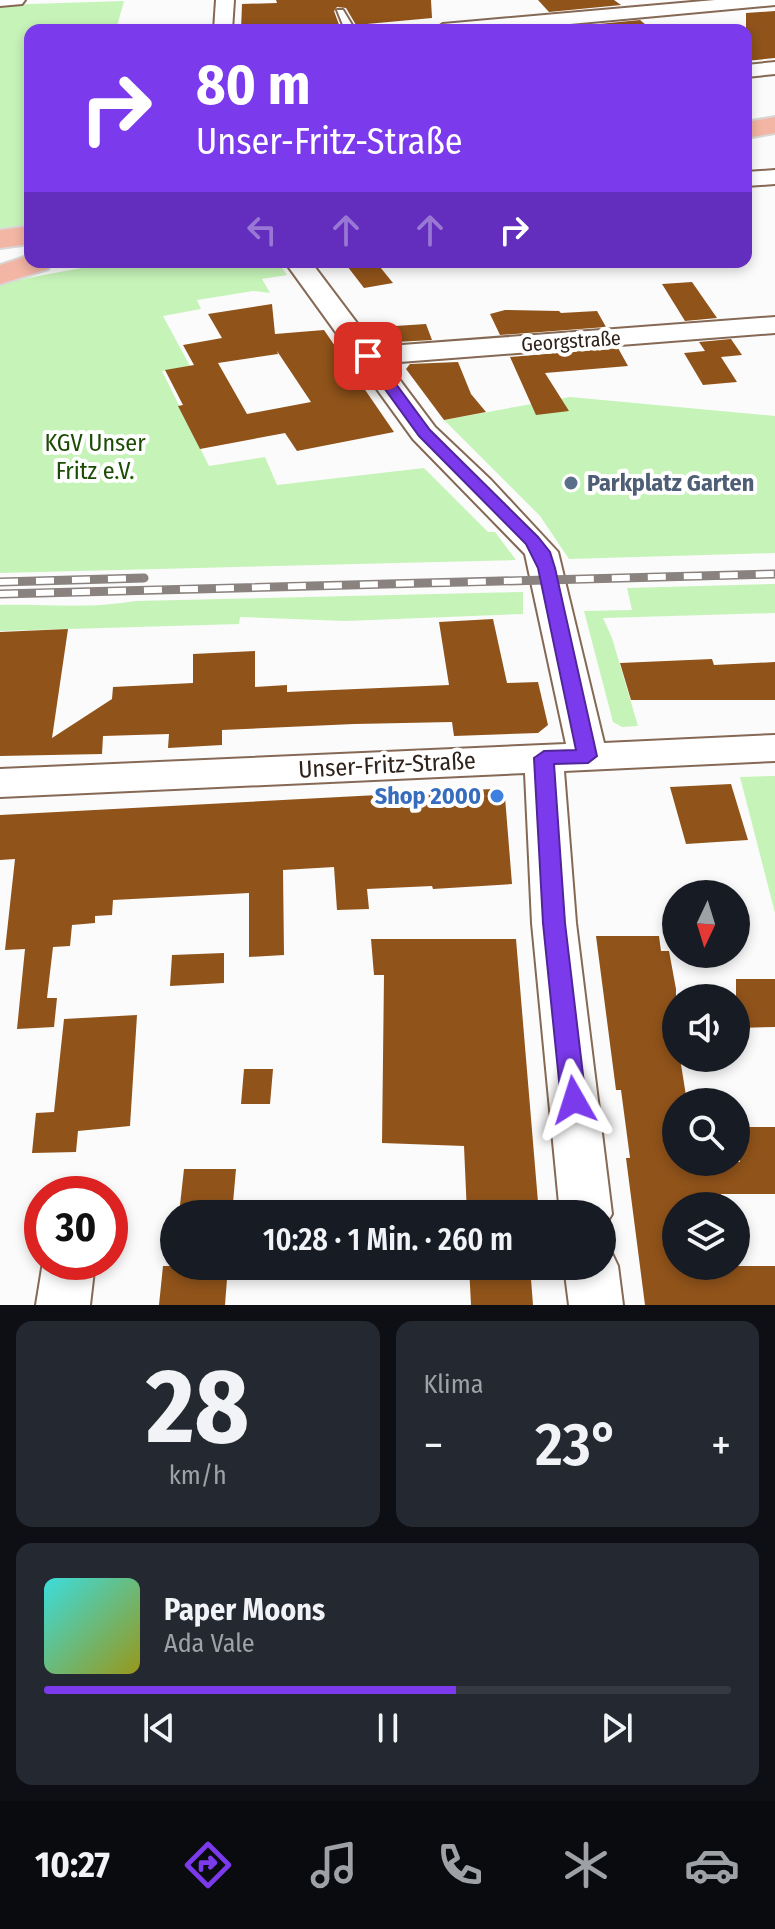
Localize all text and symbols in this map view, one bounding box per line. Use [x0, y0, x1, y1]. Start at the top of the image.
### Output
text: 80 m [196, 52, 311, 119]
icon: right [64, 56, 168, 160]
text: Unser-Fritz-Straße [196, 120, 463, 164]
icon: left [240, 208, 284, 252]
icon: ahead [324, 208, 368, 252]
icon: ahead [408, 208, 452, 252]
icon: right [492, 208, 536, 252]
pin [334, 322, 402, 390]
street label: Georgstraße [520, 326, 622, 356]
icon: arrive [346, 334, 390, 378]
park label: KGV Unser Fritz e.V. [44, 429, 146, 485]
place label: Parkplatz Garten [587, 469, 754, 497]
marker: Parkplatz Garten [562, 474, 580, 492]
street label: Unser-Fritz-Straße [298, 746, 476, 784]
place label: Shop 2000 [375, 782, 481, 810]
marker: Shop 2000 [488, 787, 506, 805]
north arrow [662, 880, 750, 968]
map controls [662, 880, 750, 1280]
button: sound [662, 984, 750, 1072]
position arrow [532, 1058, 616, 1142]
button: search [662, 1088, 750, 1176]
speed limit sign: 30 [24, 1176, 128, 1280]
button: layers [662, 1192, 750, 1280]
text: 10:28 · 1 Min. · 260 m [263, 1222, 513, 1258]
text: 28 [146, 1345, 249, 1470]
text: Klima [424, 1369, 483, 1400]
text: 23° [535, 1409, 619, 1481]
text: − [424, 1419, 443, 1472]
text: + [711, 1419, 731, 1472]
text: km/h [169, 1460, 227, 1491]
text: Paper Moons [164, 1592, 325, 1628]
text: Ada Vale [164, 1628, 255, 1659]
icon: previous [137, 1706, 181, 1750]
icon: pause [366, 1706, 410, 1750]
icon: next [595, 1706, 639, 1750]
icon: directions [180, 1837, 236, 1893]
icon: music [306, 1837, 362, 1893]
icon: phone [432, 1837, 488, 1893]
icon: climate [558, 1837, 614, 1893]
icon: car [684, 1837, 740, 1893]
text: 10:27 [35, 1843, 110, 1887]

